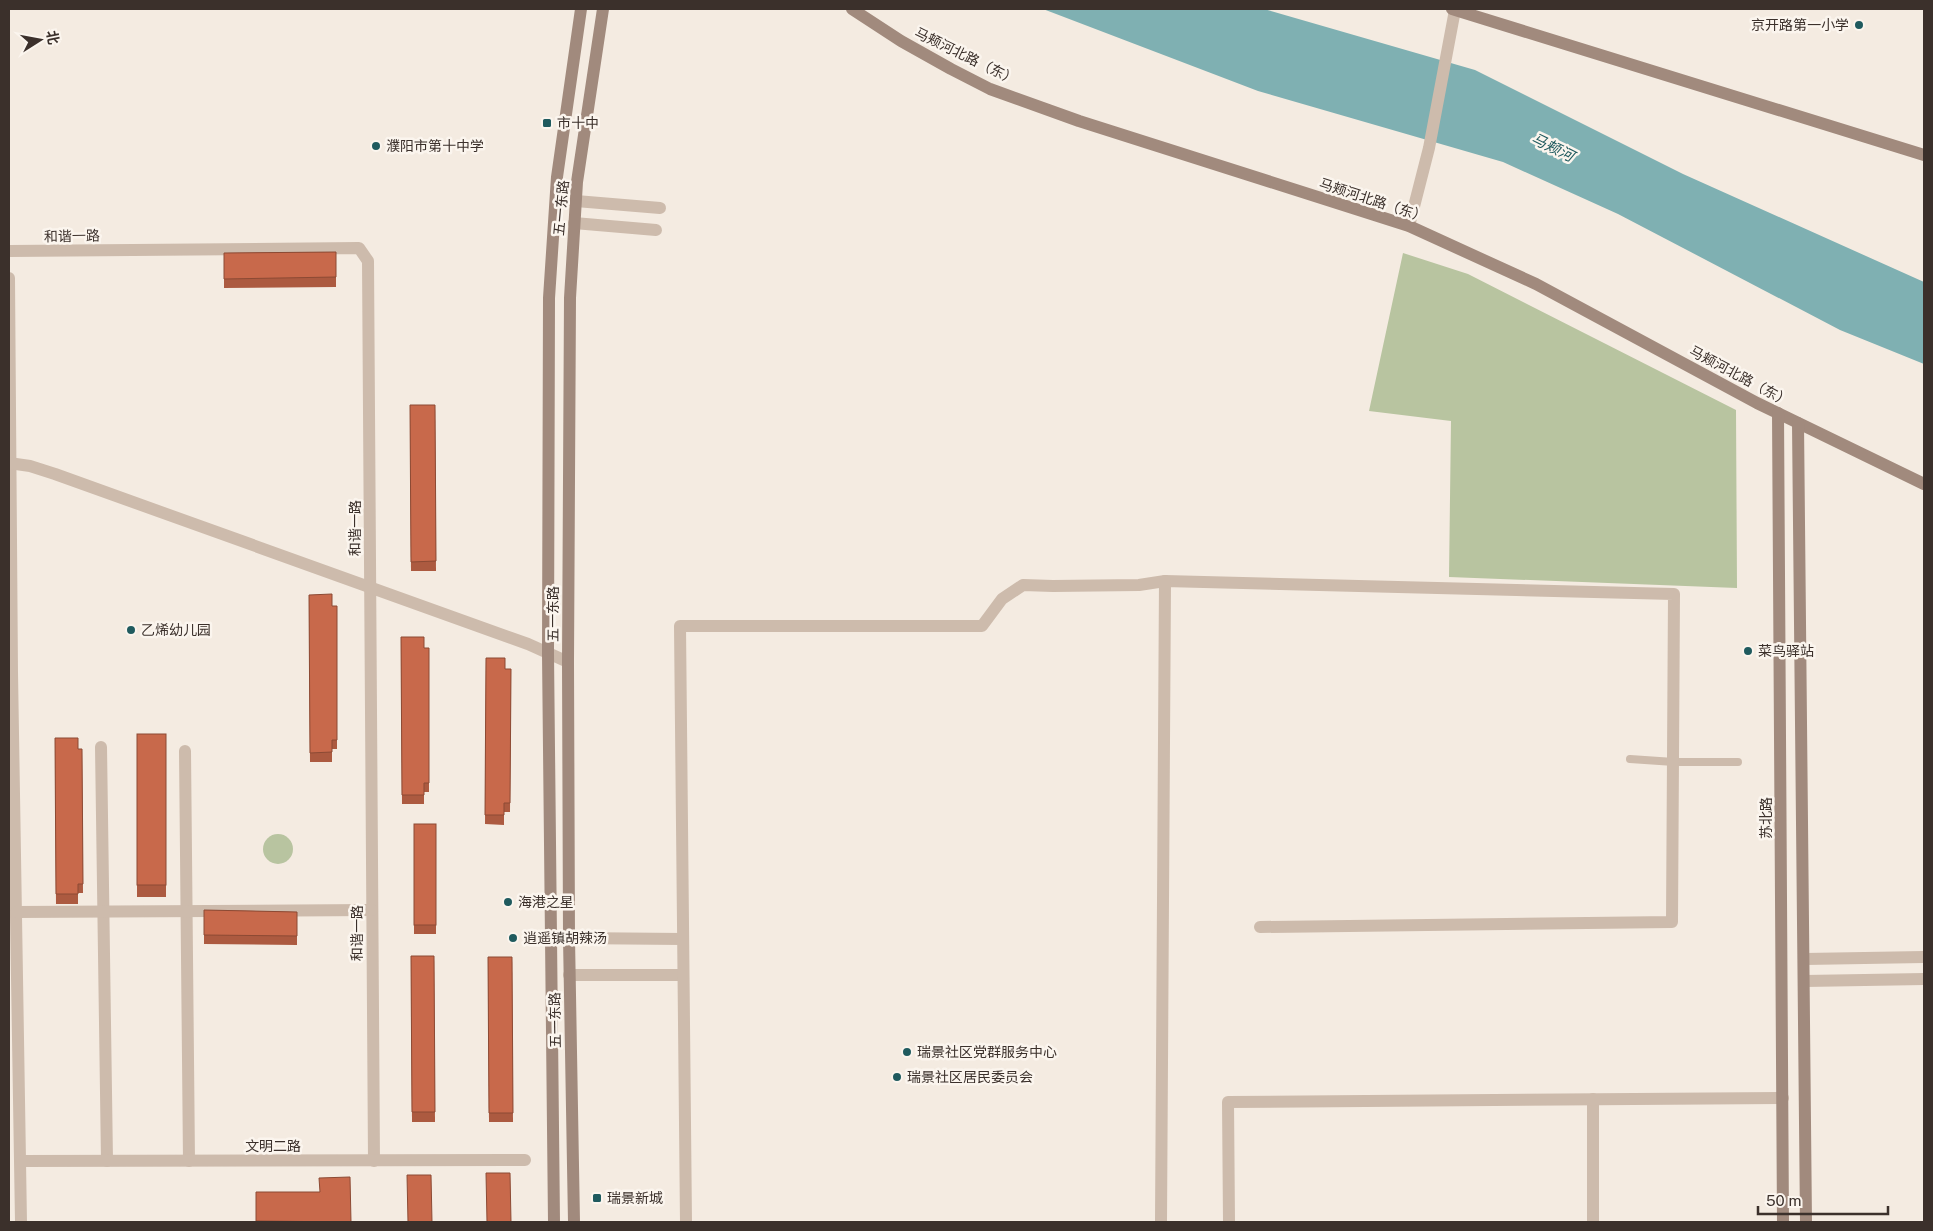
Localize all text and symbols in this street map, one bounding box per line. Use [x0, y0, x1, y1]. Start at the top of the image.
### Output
north arrow [15, 15, 65, 65]
place label: 京开路第一小学 [1751, 17, 1849, 33]
marker: 京开路第一小学 [1853, 19, 1865, 31]
street label: 马颊河北路（东） [912, 24, 1020, 88]
text: 北 [44, 29, 62, 46]
place label: 市十中 [557, 115, 599, 131]
marker: 市十中 [541, 117, 553, 129]
water label: 马颊河 [1529, 129, 1580, 166]
place label: 濮阳市第十中学 [386, 138, 484, 154]
marker: 濮阳市第十中学 [370, 140, 382, 152]
street label: 马颊河北路（东） [1317, 175, 1429, 225]
street label: 五一东路 [551, 179, 571, 237]
street label: 和谐一路 [44, 228, 100, 244]
street label: 马颊河北路（东） [1687, 343, 1793, 409]
street label: 和谐一路 [347, 500, 363, 556]
street label: 五一东路 [545, 586, 561, 642]
place label: 乙烯幼儿园 [141, 622, 211, 638]
marker: 乙烯幼儿园 [125, 624, 137, 636]
place label: 菜鸟驿站 [1758, 643, 1814, 659]
marker: 菜鸟驿站 [1742, 645, 1754, 657]
street label: 苏北路 [1758, 797, 1774, 839]
place label: 海港之星 [518, 894, 574, 910]
marker: 海港之星 [502, 896, 514, 908]
street label: 和谐一路 [349, 905, 365, 961]
place label: 逍遥镇胡辣汤 [523, 930, 607, 946]
marker: 逍遥镇胡辣汤 [507, 932, 519, 944]
street label: 五一东路 [547, 992, 563, 1048]
place label: 瑞景社区党群服务中心 [917, 1044, 1057, 1060]
marker: 瑞景社区党群服务中心 [901, 1046, 913, 1058]
place label: 瑞景社区居民委员会 [907, 1069, 1033, 1085]
marker: 瑞景社区居民委员会 [891, 1071, 903, 1083]
street label: 文明二路 [245, 1138, 301, 1154]
scale bar [1758, 1184, 1888, 1216]
place label: 瑞景新城 [607, 1190, 663, 1206]
marker: 瑞景新城 [591, 1192, 603, 1204]
text: 50 m [1766, 1192, 1801, 1209]

